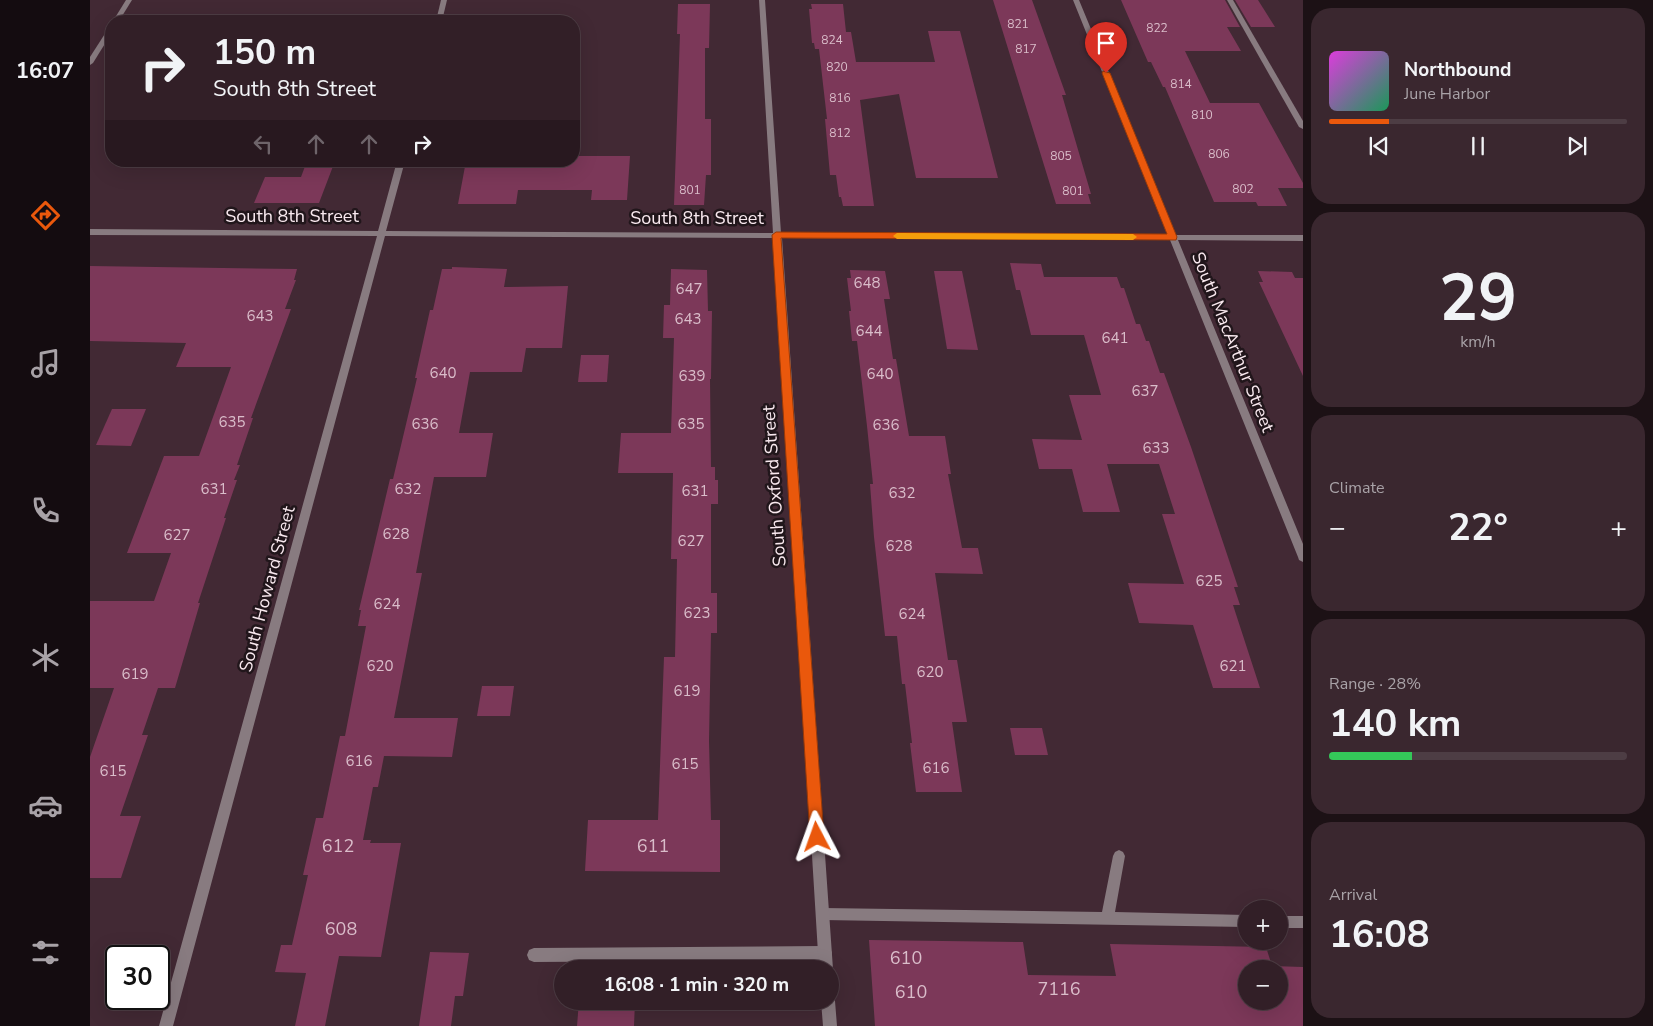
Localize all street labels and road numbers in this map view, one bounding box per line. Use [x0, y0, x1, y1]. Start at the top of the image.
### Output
street label: South 8th Street [225, 204, 359, 228]
street label: South 8th Street [630, 206, 764, 230]
street label: South MacArthur Street [1186, 248, 1280, 436]
street label: South Oxford Street [756, 404, 792, 568]
street label: South Howard Street [233, 503, 301, 675]

